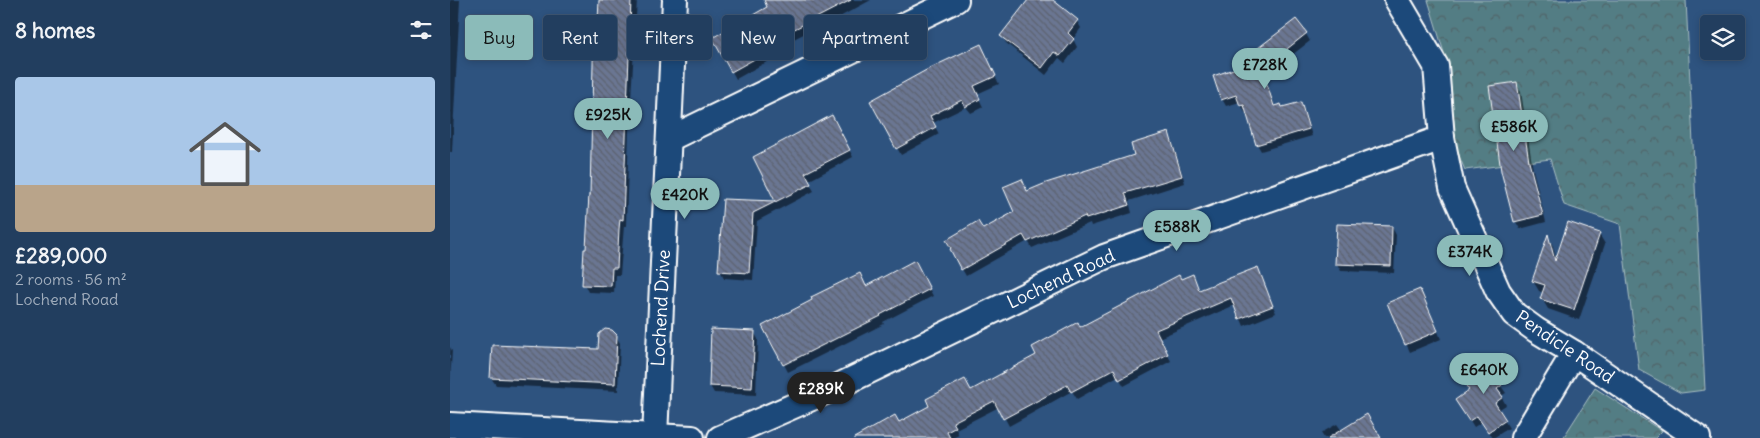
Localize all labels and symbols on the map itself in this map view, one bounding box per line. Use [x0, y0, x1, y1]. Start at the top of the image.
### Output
pin: £728K [1230, 48, 1300, 90]
pin: £925K [573, 98, 643, 140]
pin: £586K [1479, 110, 1549, 152]
pin: £420K [650, 178, 720, 220]
pin: £588K [1142, 210, 1212, 252]
pin: £374K [1435, 234, 1505, 277]
street label: Lochend Road [1003, 243, 1119, 314]
street label: Lochend Drive [646, 249, 675, 367]
street label: Pendicle Road [1511, 305, 1619, 388]
pin: £640K [1449, 352, 1519, 395]
pin: £289K [786, 372, 856, 414]

